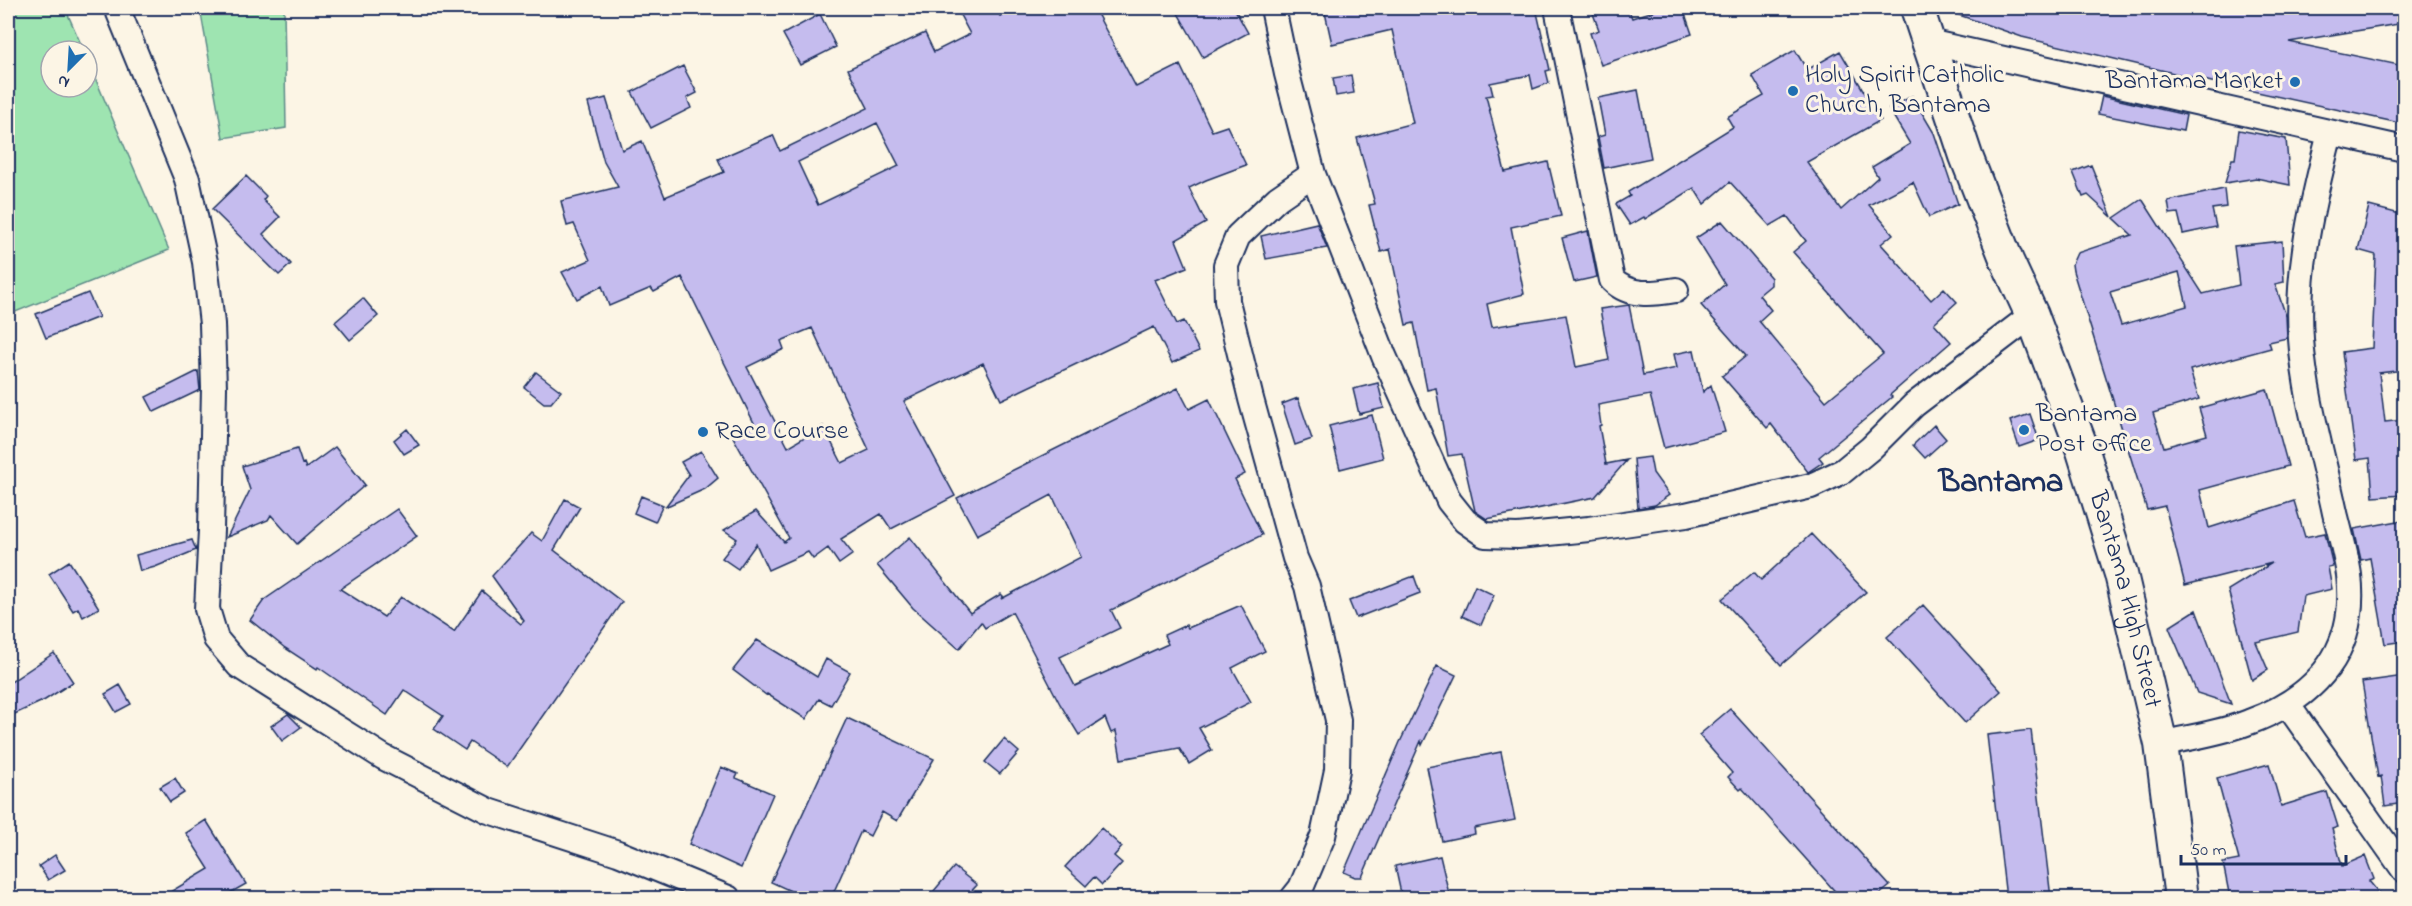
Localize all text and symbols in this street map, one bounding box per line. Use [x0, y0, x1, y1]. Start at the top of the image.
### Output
north arrow [39, 39, 99, 99]
place label: Holy Spirit Catholic Church, Bantama [1805, 57, 2005, 125]
place label: Bantama Market [2104, 63, 2283, 101]
text: N [54, 68, 74, 94]
marker: Bantama Market [2288, 75, 2302, 89]
marker: Holy Spirit Catholic Church, Bantama [1786, 84, 1800, 98]
place label: Bantama Post Office [2035, 396, 2152, 464]
place label: Race Course [715, 413, 849, 451]
marker: Bantama Post Office [2017, 423, 2031, 437]
marker: Race Course [696, 425, 710, 439]
district label: Bantama [1937, 460, 2063, 507]
street label: Bantama High Street [2077, 486, 2171, 712]
scale bar [2181, 828, 2346, 866]
text: 50 m [2190, 838, 2227, 864]

